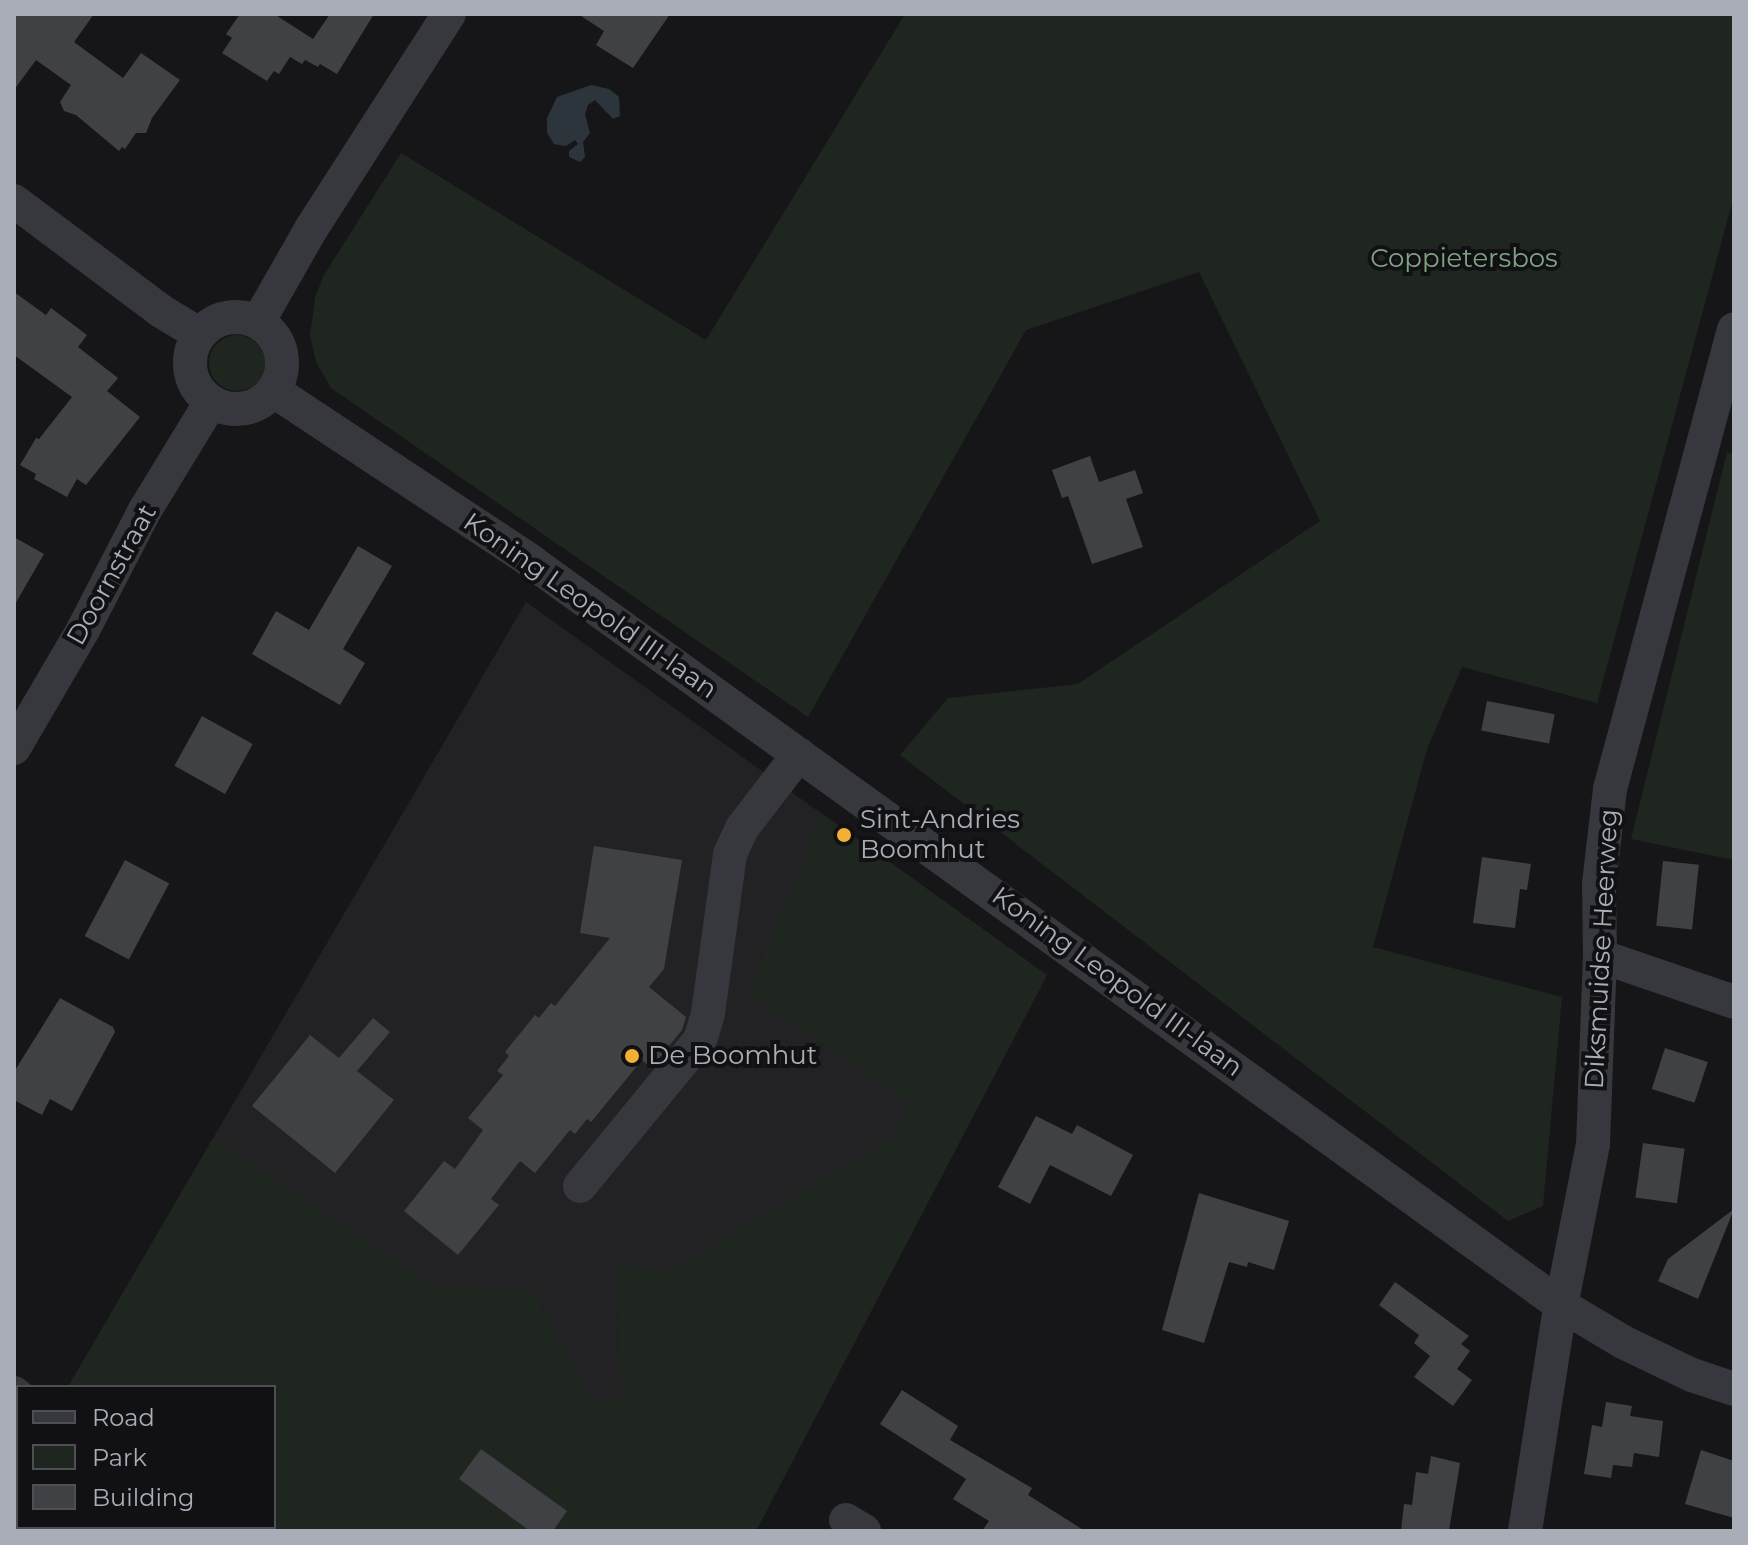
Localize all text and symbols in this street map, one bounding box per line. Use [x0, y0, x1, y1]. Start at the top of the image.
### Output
park label: Coppietersbos [1370, 243, 1558, 275]
street label: Doornstraat [61, 499, 163, 651]
street label: Koning Leopold III-laan [457, 507, 723, 705]
place label: Sint-Andries Boomhut [860, 804, 1020, 866]
street label: Diksmuidse Heerweg [1579, 808, 1625, 1090]
marker: Sint-Andries Boomhut [835, 826, 853, 844]
street label: Koning Leopold III-laan [986, 881, 1248, 1083]
place label: De Boomhut [648, 1040, 817, 1072]
marker: De Boomhut [623, 1047, 641, 1065]
legend [16, 1385, 276, 1529]
text: Road [92, 1403, 155, 1432]
text: Park [92, 1443, 147, 1472]
text: Building [92, 1483, 195, 1512]

